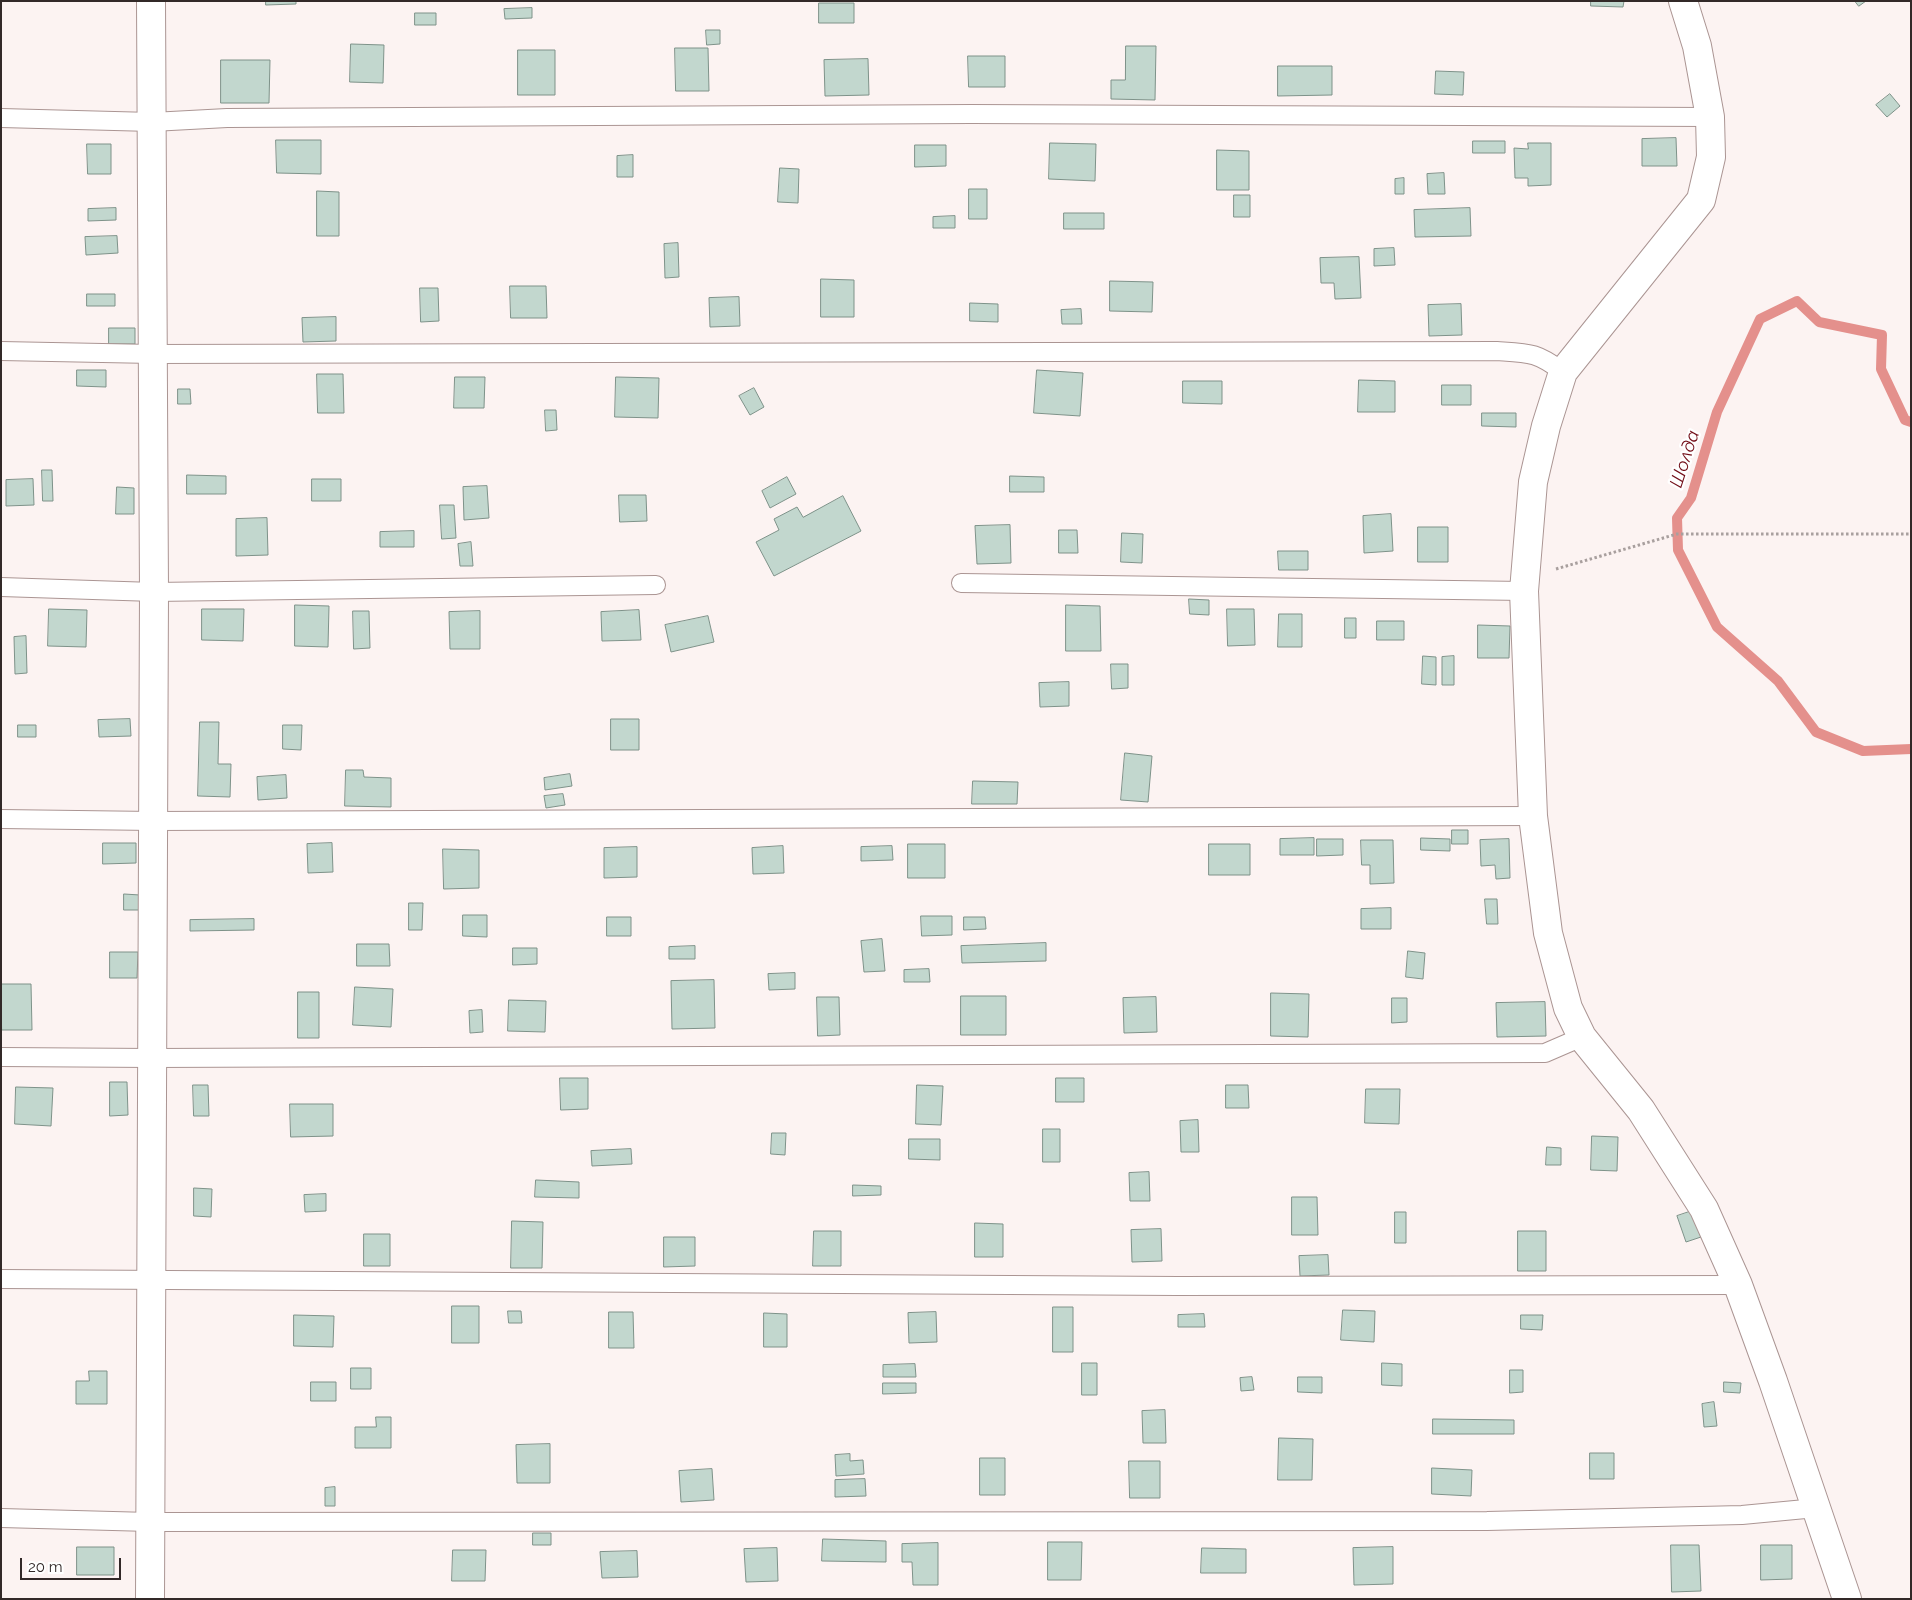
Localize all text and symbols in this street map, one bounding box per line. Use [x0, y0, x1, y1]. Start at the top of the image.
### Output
water label: Шолда [1666, 428, 1704, 490]
scale bar [22, 1548, 124, 1580]
text: 20 m [28, 1558, 63, 1576]

